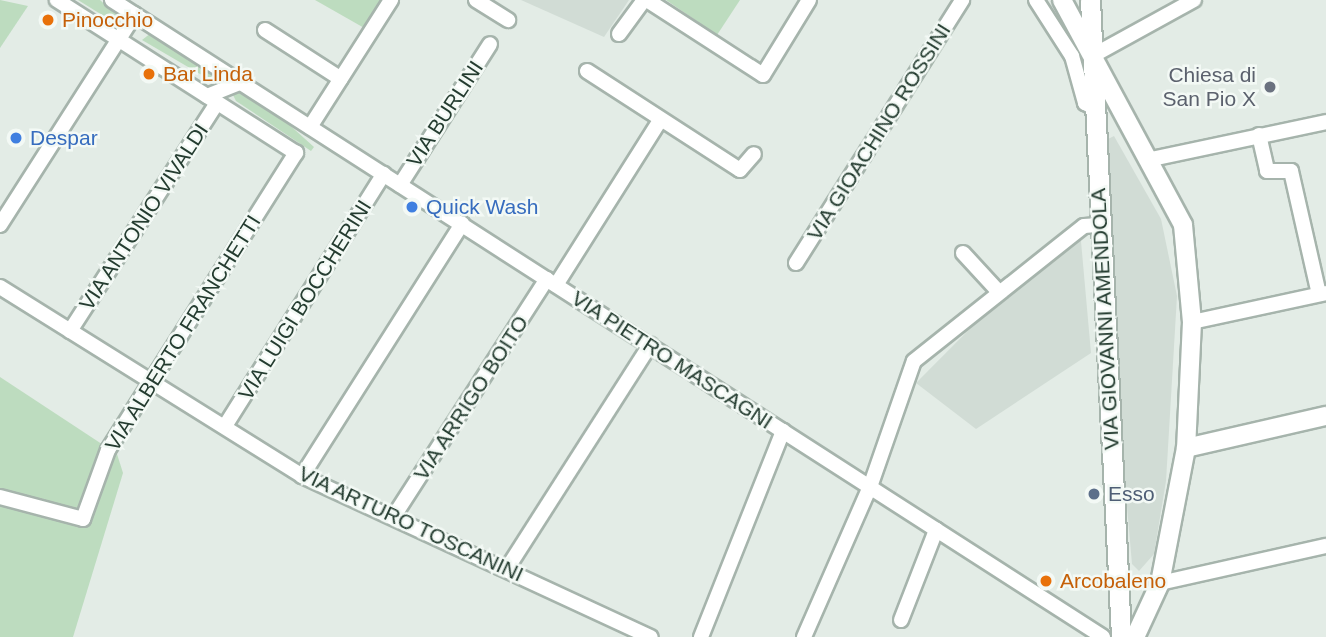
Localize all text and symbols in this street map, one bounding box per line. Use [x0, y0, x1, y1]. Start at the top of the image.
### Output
place label: Pinocchio [62, 7, 153, 33]
marker: Pinocchio [40, 12, 56, 28]
street label: VIA GIOACHINO ROSSINI [802, 18, 956, 246]
street label: VIA BURLINI [401, 56, 489, 172]
place label: Bar Linda [163, 61, 253, 87]
place label: Chiesa di San Pio X [1163, 62, 1256, 112]
marker: Bar Linda [141, 66, 157, 82]
marker: Chiesa di San Pio X [1262, 79, 1278, 95]
street label: VIA ANTONIO VIVALDI [74, 118, 214, 316]
place label: Despar [30, 125, 98, 151]
marker: Despar [8, 130, 24, 146]
street label: VIA GIOVANNI AMENDOLA [1085, 186, 1125, 452]
place label: Quick Wash [426, 194, 538, 220]
street label: VIA LUIGI BOCCHERINI [233, 195, 377, 405]
marker: Quick Wash [404, 199, 420, 215]
street label: VIA ALBERTO FRANCHETTI [99, 209, 267, 457]
street label: VIA PIETRO MASCAGNI [566, 285, 778, 435]
street label: VIA ARRIGO BOITO [408, 310, 534, 486]
street label: VIA ARTURO TOSCANINI [293, 460, 529, 588]
place label: Esso [1108, 481, 1155, 507]
marker: Esso [1086, 486, 1102, 502]
place label: Arcobaleno [1060, 568, 1166, 594]
marker: Arcobaleno [1038, 573, 1054, 589]

